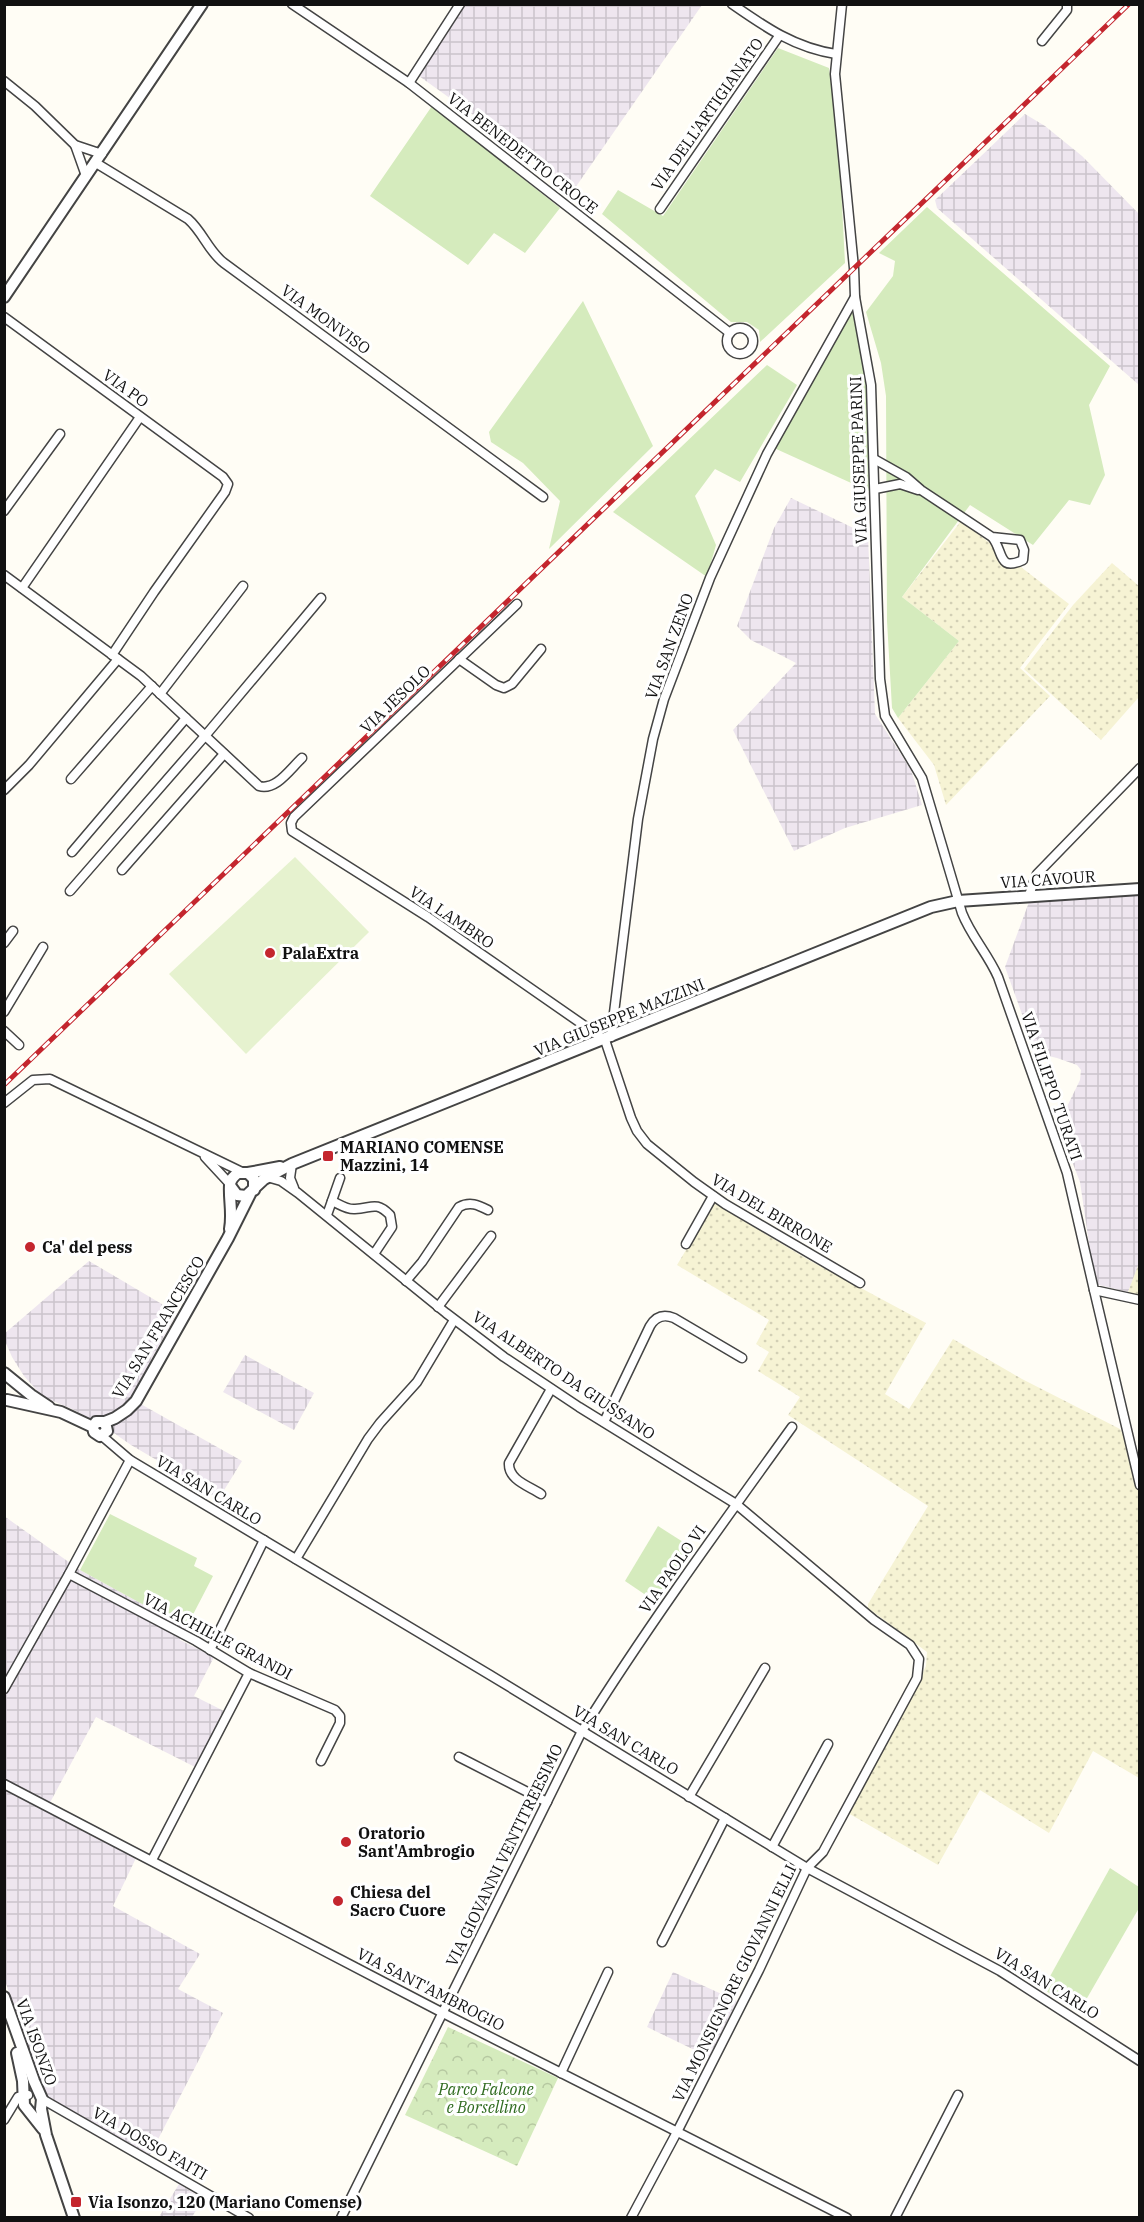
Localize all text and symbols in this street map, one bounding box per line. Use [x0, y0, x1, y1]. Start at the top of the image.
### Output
street label: VIA DELL'ARTIGIANATO [647, 34, 767, 194]
street label: VIA BENEDETTO CROCE [444, 88, 602, 218]
street label: VIA MONVISO [277, 280, 375, 358]
street label: VIA PO [99, 365, 153, 411]
street label: VIA GIUSEPPE PARINI [845, 376, 871, 544]
street label: VIA SAN ZENO [641, 590, 697, 702]
street label: VIA JESOLO [356, 661, 434, 737]
street label: VIA CAVOUR [1000, 866, 1097, 892]
street label: VIA LAMBRO [406, 881, 498, 953]
place label: PalaExtra [282, 943, 359, 963]
marker: PalaExtra [263, 946, 277, 960]
street label: VIA GIUSEPPE MAZZINI [531, 974, 707, 1060]
street label: VIA FILIPPO TURATI [1017, 1009, 1087, 1163]
place label: MARIANO COMENSE Mazzini, 14 [340, 1137, 504, 1175]
marker: MARIANO COMENSE Mazzini, 14 [321, 1149, 335, 1163]
street label: VIA DEL BIRRONE [708, 1169, 836, 1257]
place label: Ca' del pess [42, 1237, 132, 1257]
marker: Ca' del pess [23, 1240, 37, 1254]
street label: VIA SAN FRANCESCO [107, 1252, 209, 1402]
street label: VIA ALBERTO DA GIUSSANO [469, 1306, 659, 1444]
street label: VIA SAN CARLO [152, 1451, 266, 1529]
street label: VIA PAOLO VI [634, 1521, 710, 1617]
street label: VIA ACHILLE GRANDI [140, 1588, 296, 1684]
street label: VIA SAN CARLO [569, 1701, 683, 1779]
street label: VIA GIOVANNI VENTITREESIMO [441, 1740, 567, 1970]
place label: Oratorio Sant'Ambrogio [358, 1823, 475, 1861]
marker: Oratorio Sant'Ambrogio [339, 1835, 353, 1849]
street label: VIA MONSIGNORE GIOVANNI ELLI [668, 1861, 800, 2105]
place label: Chiesa del Sacro Cuore [350, 1882, 446, 1920]
marker: Chiesa del Sacro Cuore [331, 1894, 345, 1908]
street label: VIA SANT'AMBROGIO [354, 1943, 508, 2035]
street label: VIA SAN CARLO [991, 1943, 1103, 2023]
street label: VIA ISONZO [12, 1996, 62, 2088]
park label: Parco Falcone e Borsellino [437, 2079, 534, 2117]
street label: VIA DOSSO FAITI [89, 2102, 211, 2184]
place label: Via Isonzo, 120 (Mariano Comense) [88, 2192, 362, 2212]
marker: Via Isonzo, 120 (Mariano Comense) [69, 2195, 83, 2209]

